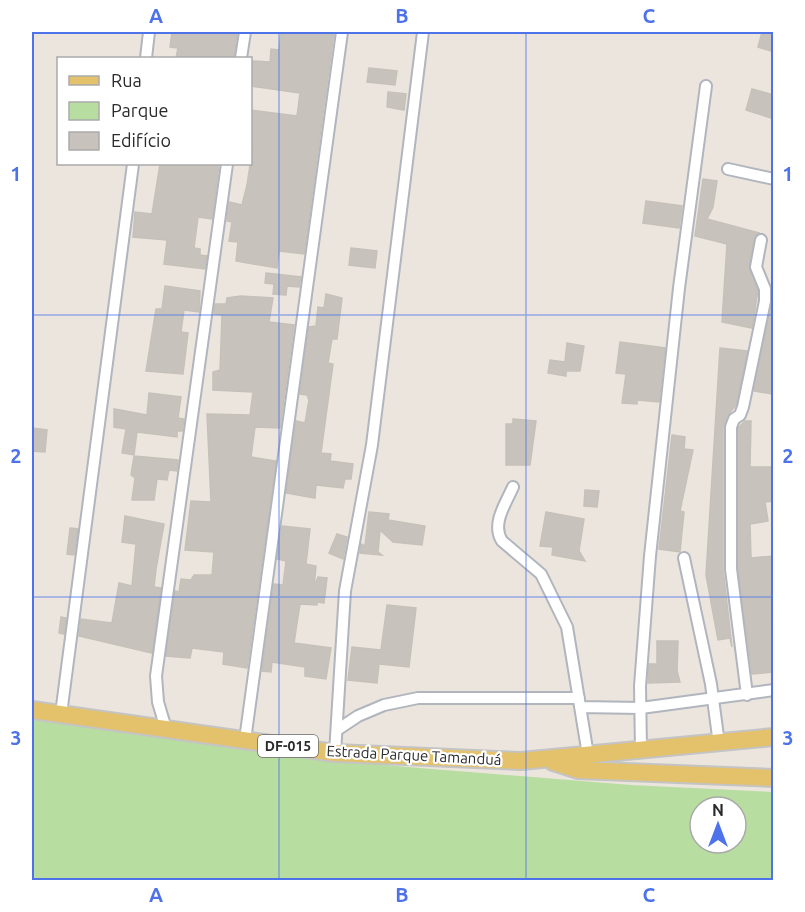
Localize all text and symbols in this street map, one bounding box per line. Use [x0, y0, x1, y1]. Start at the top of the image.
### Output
text: A [149, 4, 163, 27]
text: B [395, 4, 409, 27]
text: C [643, 4, 656, 27]
legend [57, 57, 252, 165]
text: Rua [111, 70, 142, 90]
text: Parque [111, 100, 168, 120]
text: Edifício [111, 130, 171, 150]
text: 1 [10, 162, 22, 185]
text: 1 [782, 162, 794, 185]
text: 2 [10, 444, 22, 467]
text: 2 [782, 444, 794, 467]
text: 3 [10, 726, 22, 749]
text: 3 [782, 726, 794, 749]
road number: DF-015 [258, 735, 318, 757]
street label: Estrada Parque Tamanduá [326, 742, 502, 768]
north arrow [688, 795, 748, 855]
text: N [712, 801, 724, 819]
text: A [149, 883, 163, 906]
text: B [395, 883, 409, 906]
text: C [643, 883, 656, 906]

